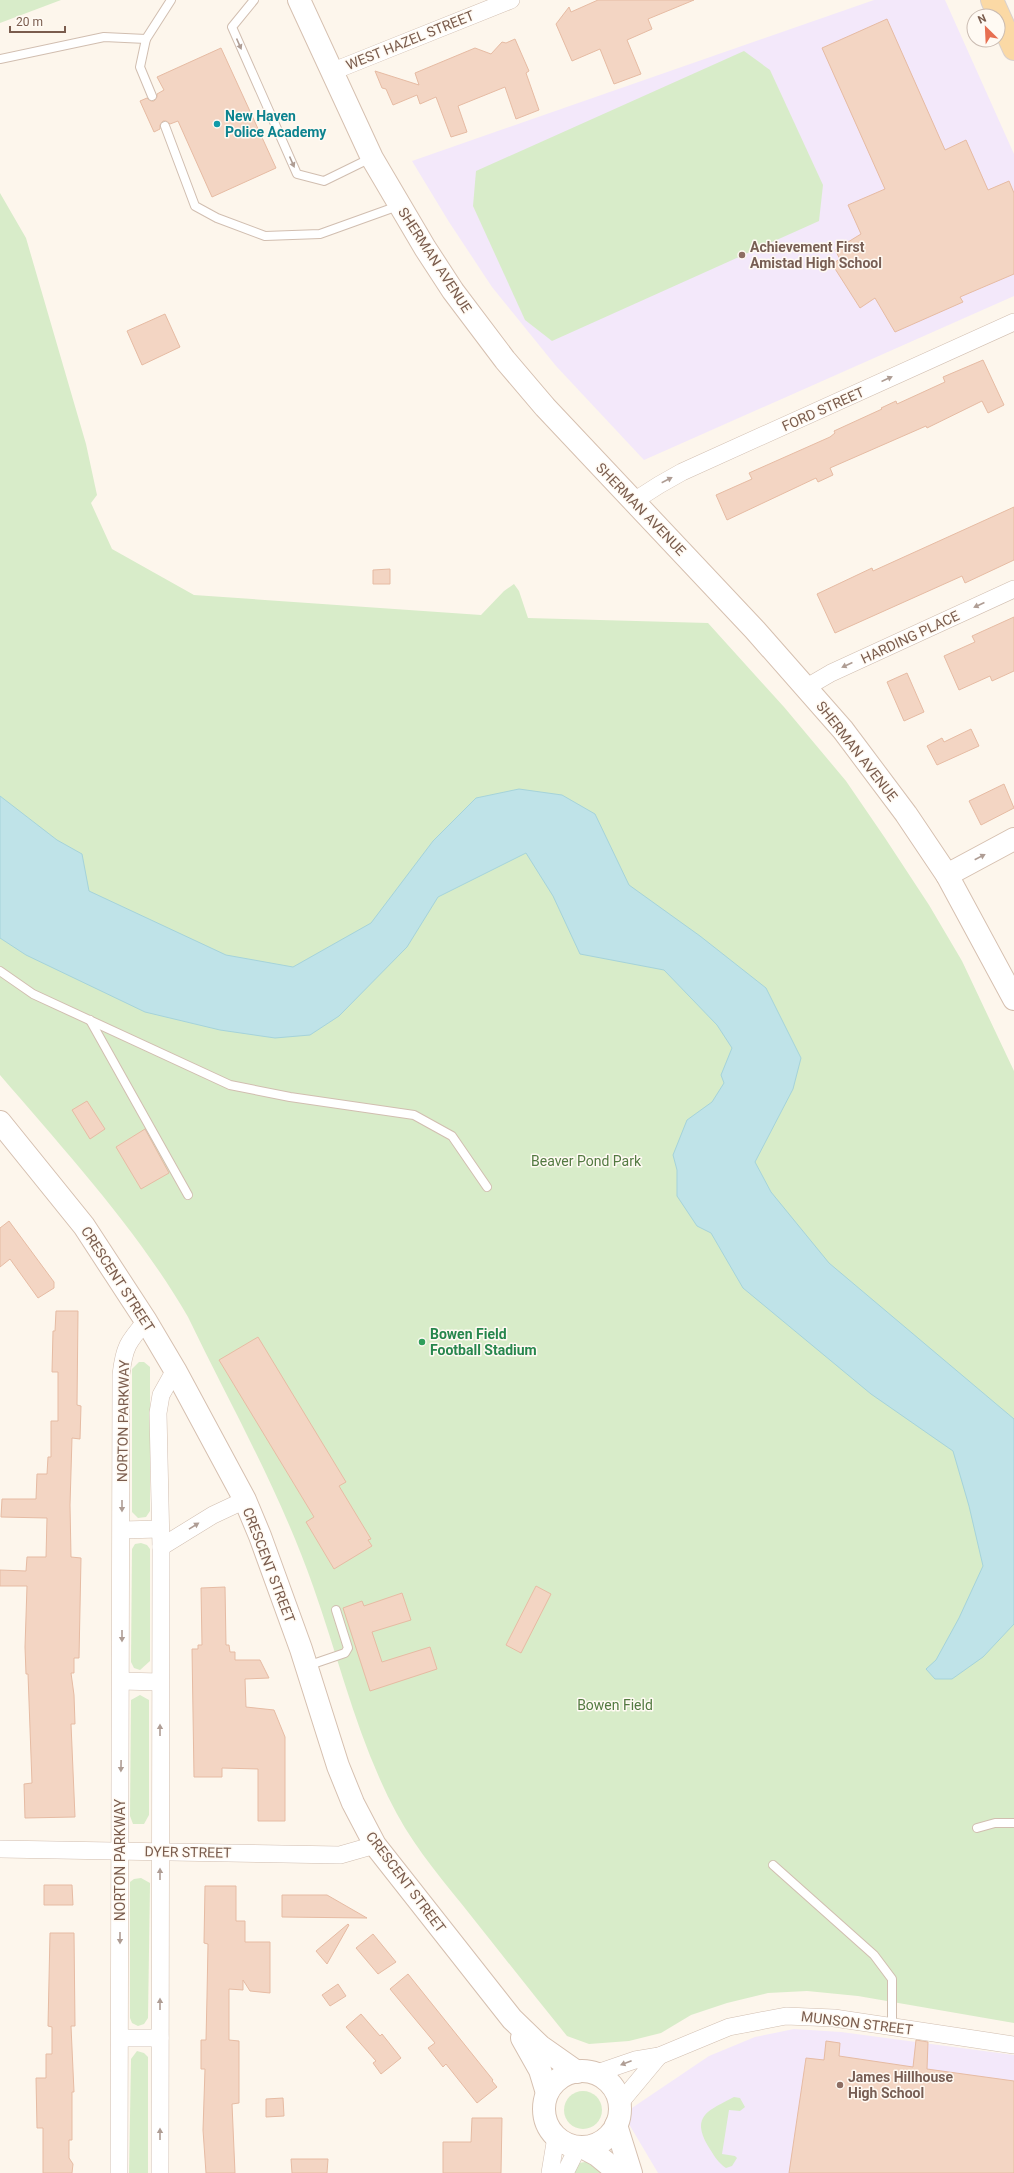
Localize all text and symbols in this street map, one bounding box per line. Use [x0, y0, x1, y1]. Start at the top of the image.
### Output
street label: WEST HAZEL STREET [344, 7, 477, 73]
scale bar [10, 8, 65, 34]
north arrow [966, 8, 1006, 48]
text: N [976, 12, 989, 27]
text: 20 m [16, 15, 43, 29]
one-way arrow [236, 38, 242, 49]
place label: New Haven Police Academy [225, 108, 327, 140]
marker: New Haven Police Academy [212, 119, 222, 129]
one-way arrow [289, 157, 295, 168]
street label: SHERMAN AVENUE [395, 204, 475, 316]
place label: Achievement First Amistad High School [750, 239, 882, 271]
marker: Achievement First Amistad High School [737, 250, 747, 260]
one-way arrow [882, 376, 893, 382]
street label: FORD STREET [779, 383, 867, 434]
street label: SHERMAN AVENUE [593, 459, 689, 559]
one-way arrow [662, 477, 673, 483]
one-way arrow [973, 602, 984, 608]
street label: HARDING PLACE [858, 607, 962, 667]
one-way arrow [842, 662, 853, 668]
street label: SHERMAN AVENUE [813, 698, 901, 804]
one-way arrow [975, 853, 986, 860]
park label: Beaver Pond Park [531, 1153, 642, 1169]
street label: CRESCENT STREET [78, 1223, 158, 1335]
place label: Bowen Field Football Stadium [430, 1326, 537, 1358]
marker: Bowen Field Football Stadium [417, 1337, 427, 1347]
street label: NORTON PARKWAY [114, 1359, 132, 1482]
one-way arrow [119, 1500, 125, 1513]
street label: CRESCENT STREET [240, 1505, 299, 1625]
one-way arrow [188, 1523, 200, 1530]
one-way arrow [119, 1630, 125, 1643]
park label: Bowen Field [577, 1697, 653, 1713]
one-way arrow [157, 1723, 163, 1736]
one-way arrow [118, 1760, 124, 1773]
street label: NORTON PARKWAY [112, 1798, 128, 1921]
street label: CRESCENT STREET [363, 1828, 450, 1936]
street label: DYER STREET [144, 1843, 232, 1861]
one-way arrow [157, 1867, 163, 1880]
one-way arrow [117, 1932, 123, 1945]
one-way arrow [157, 1997, 163, 2010]
street label: MUNSON STREET [800, 2008, 914, 2038]
one-way arrow [620, 2061, 632, 2067]
place label: James Hillhouse High School [848, 2069, 953, 2101]
marker: James Hillhouse High School [835, 2080, 845, 2090]
one-way arrow [157, 2127, 163, 2140]

